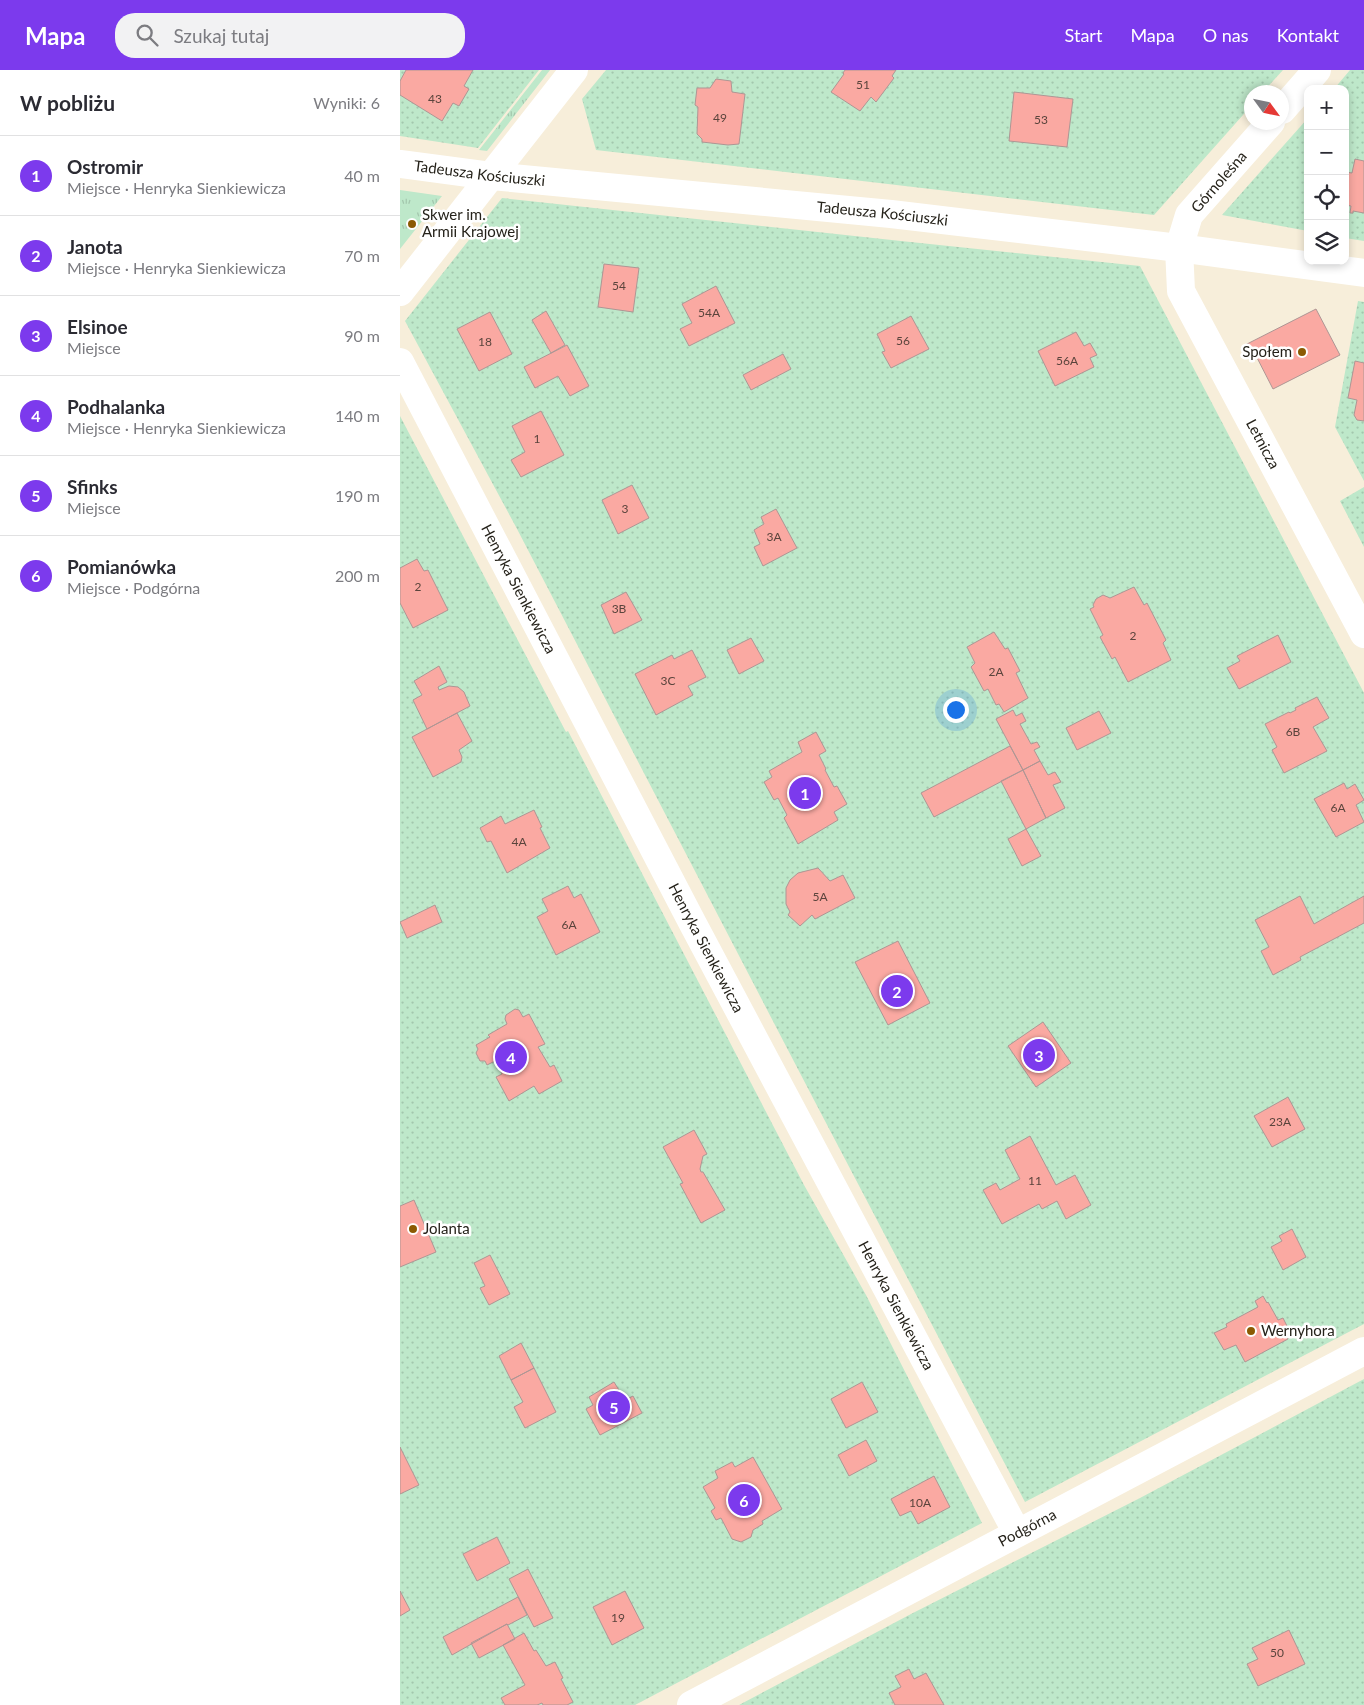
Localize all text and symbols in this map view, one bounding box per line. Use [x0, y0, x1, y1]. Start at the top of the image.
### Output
search box [115, 13, 465, 58]
text: Mapa [25, 21, 85, 50]
icon: search [133, 21, 161, 49]
text: Szukaj tutaj [173, 24, 269, 47]
text: Start [1065, 24, 1102, 46]
text: Mapa [1130, 24, 1175, 46]
text: O nas [1203, 24, 1249, 46]
text: Kontakt [1277, 24, 1339, 46]
house number: 51 [856, 77, 870, 92]
north arrow [1244, 85, 1289, 130]
map controls [1304, 85, 1349, 265]
button: + [1304, 85, 1349, 130]
text: W pobliżu [20, 90, 115, 115]
house number: 43 [428, 91, 442, 106]
text: Wyniki: 6 [313, 93, 380, 112]
house number: 49 [713, 110, 727, 125]
house number: 53 [1034, 112, 1048, 127]
button: − [1304, 130, 1349, 175]
street label: Górnoleśna [1187, 147, 1250, 216]
text: Ostromir [67, 155, 143, 178]
street label: Tadeusza Kościuszki [413, 156, 546, 189]
text: 1 [31, 166, 41, 185]
text: 40 m [344, 166, 380, 185]
button: locate [1304, 175, 1349, 220]
text: Miejsce · Henryka Sienkiewicza [67, 178, 286, 197]
street label: Tadeusza Kościuszki [816, 197, 949, 229]
place label: Skwer im. Armii Krajowej [422, 205, 519, 240]
marker: Skwer im. Armii Krajowej [406, 218, 418, 230]
button: layers [1304, 220, 1349, 265]
text: Janota [67, 235, 123, 258]
text: 2 [31, 246, 41, 265]
text: 70 m [344, 246, 380, 265]
text: Miejsce · Henryka Sienkiewicza [67, 258, 286, 277]
house number: 54 [612, 278, 626, 293]
house number: 54A [698, 305, 721, 320]
text: Elsinoe [67, 315, 128, 338]
text: 3 [31, 326, 41, 345]
text: 90 m [344, 326, 380, 345]
house number: 56 [896, 333, 910, 348]
house number: 18 [478, 334, 492, 349]
text: Miejsce [67, 338, 121, 357]
place label: Społem [1242, 342, 1292, 360]
marker: Społem [1296, 346, 1308, 358]
house number: 56A [1056, 353, 1079, 368]
text: Podhalanka [67, 395, 165, 418]
text: 4 [31, 406, 41, 425]
text: 140 m [335, 406, 380, 425]
street label: Letnicza [1243, 416, 1284, 472]
text: Miejsce · Henryka Sienkiewicza [67, 418, 286, 437]
house number: 1 [534, 431, 541, 446]
text: Sfinks [67, 475, 118, 498]
text: 5 [31, 486, 41, 505]
text: 190 m [335, 486, 380, 505]
text: Miejsce [67, 498, 121, 517]
house number: 3 [622, 501, 629, 516]
street label: Henryka Sienkiewicza [478, 521, 560, 656]
house number: 3A [766, 529, 782, 544]
text: Pomianówka [67, 555, 176, 578]
text: 6 [31, 566, 41, 585]
text: 200 m [335, 566, 380, 585]
text: Miejsce · Podgórna [67, 578, 200, 597]
house number: 2 [415, 579, 422, 594]
house number: 3B [612, 601, 627, 616]
house number: 2 [1130, 628, 1137, 643]
house number: 2A [988, 664, 1004, 679]
house number: 3C [661, 673, 675, 688]
your location [943, 697, 969, 723]
house number: 6B [1286, 724, 1301, 739]
pin: 1 [789, 774, 821, 812]
house number: 6A [1330, 800, 1346, 815]
house number: 4A [511, 834, 527, 849]
street label: Henryka Sienkiewicza [665, 880, 748, 1015]
house number: 5A [812, 889, 828, 904]
house number: 6A [561, 917, 577, 932]
pin: 2 [881, 972, 913, 1010]
pin: 3 [1023, 1036, 1055, 1074]
pin: 4 [495, 1038, 527, 1076]
house number: 23A [1269, 1114, 1292, 1129]
house number: 11 [1028, 1173, 1042, 1188]
place label: Jolanta [423, 1219, 470, 1237]
marker: Jolanta [407, 1223, 419, 1235]
street label: Henryka Sienkiewicza [855, 1237, 939, 1373]
place label: Wernyhora [1261, 1321, 1335, 1339]
marker: Wernyhora [1245, 1325, 1257, 1337]
pin: 5 [598, 1388, 630, 1426]
pin: 6 [728, 1481, 760, 1519]
house number: 10A [909, 1495, 932, 1510]
street label: Podgórna [995, 1505, 1059, 1550]
house number: 19 [611, 1610, 625, 1625]
house number: 50 [1270, 1645, 1284, 1660]

